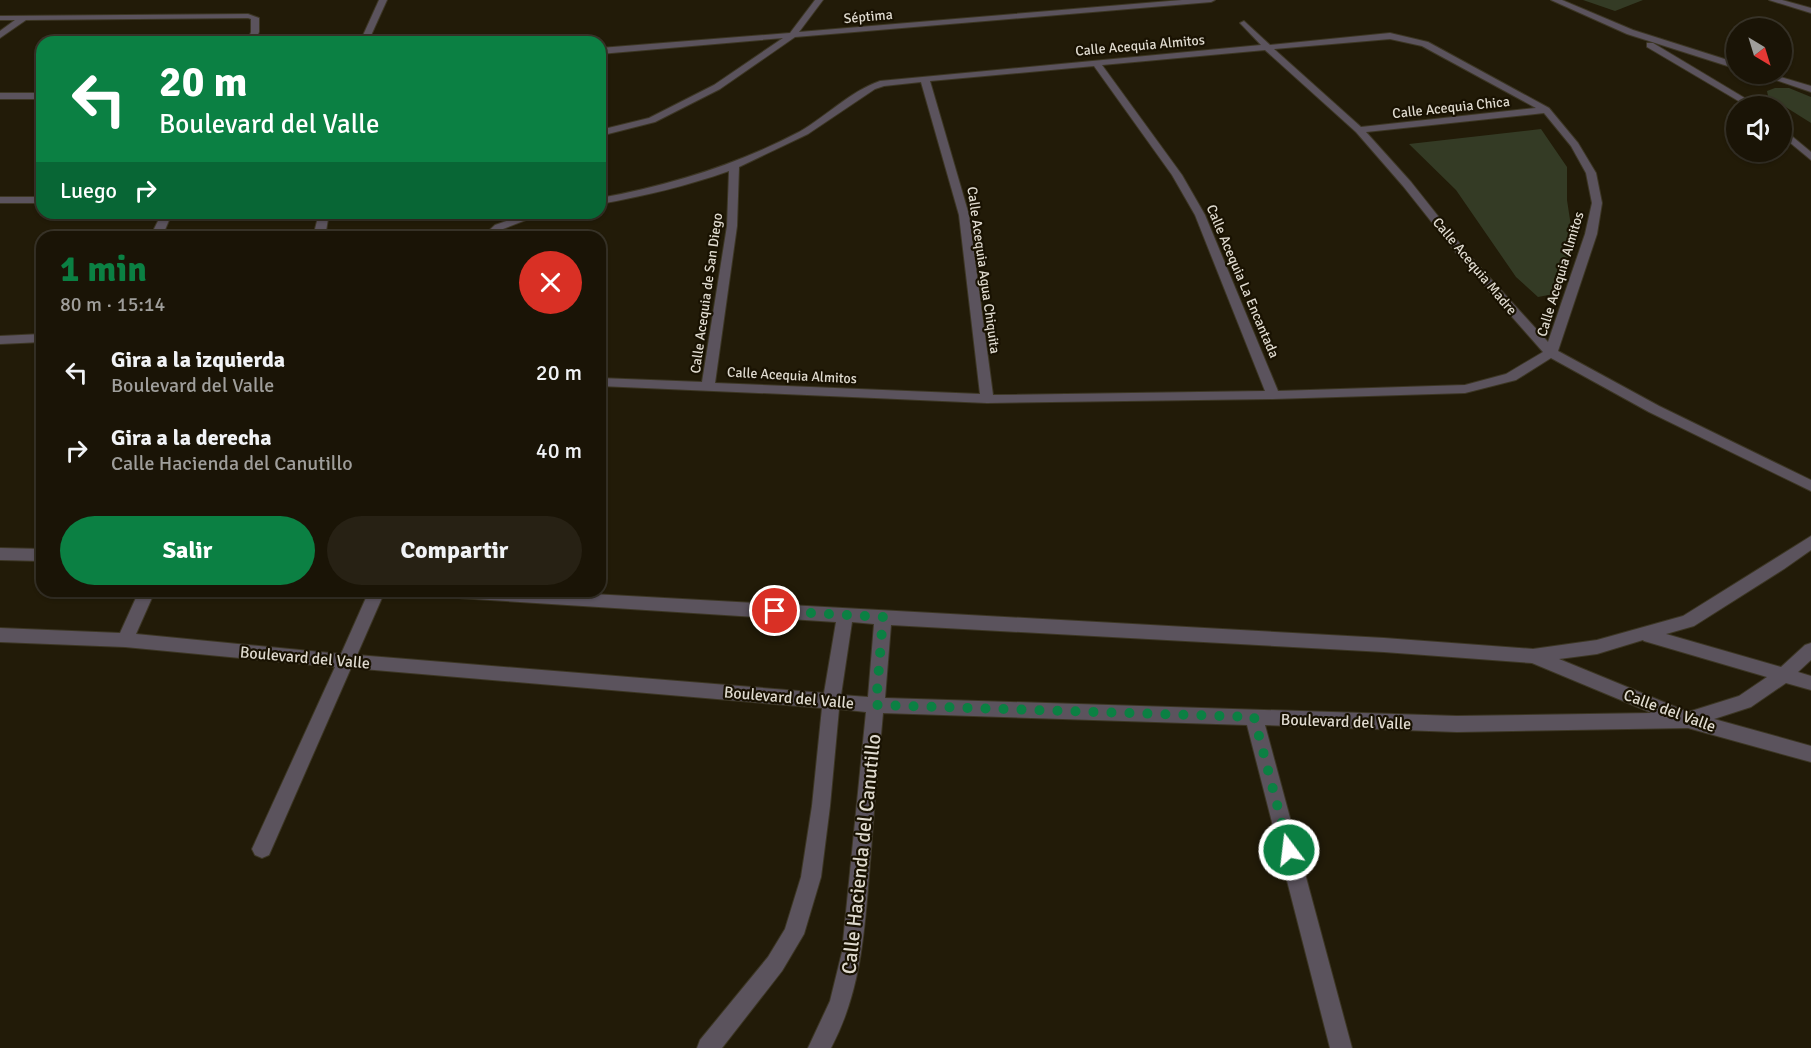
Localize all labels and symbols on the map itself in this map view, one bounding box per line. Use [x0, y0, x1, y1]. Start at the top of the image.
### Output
street label: Séptima [843, 6, 893, 27]
north arrow [1726, 18, 1792, 84]
street label: Calle Acequia Almitos [1075, 31, 1206, 60]
street label: Calle Acequia Chica [1391, 93, 1511, 122]
street label: Calle Acequia Agua Chiquita [963, 185, 1004, 355]
street label: Calle Acequia La Encantada [1202, 202, 1283, 361]
street label: Calle Acequia Almitos [1533, 209, 1588, 339]
street label: Calle Acequia de San Diego [687, 212, 726, 375]
street label: Calle Acequia Madre [1429, 214, 1520, 319]
street label: Calle Acequia Almitos [727, 364, 857, 387]
pin [749, 585, 800, 636]
street label: Boulevard del Valle [239, 642, 371, 674]
street label: Boulevard del Valle [723, 682, 855, 714]
street label: Calle del Valle [1621, 685, 1719, 737]
street label: Boulevard del Valle [1280, 710, 1412, 734]
street label: Calle Hacienda del Canutillo [836, 733, 887, 975]
position arrow [1257, 818, 1321, 882]

